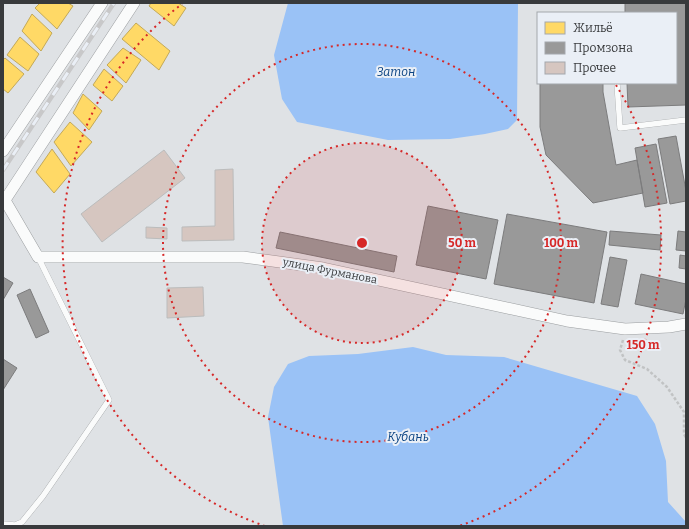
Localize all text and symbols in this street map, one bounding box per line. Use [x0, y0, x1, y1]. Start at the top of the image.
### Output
legend [537, 12, 677, 84]
text: Жильё [573, 21, 613, 35]
text: Промзона [573, 41, 633, 55]
text: Прочее [573, 61, 616, 75]
water label: Затон [377, 65, 415, 79]
centre of rings [355, 236, 369, 250]
text: 50 m [448, 236, 476, 250]
text: 100 m [544, 236, 579, 250]
street label: улица Фурманова [281, 255, 378, 287]
text: 150 m [627, 338, 660, 352]
water label: Кубань [387, 430, 429, 444]

